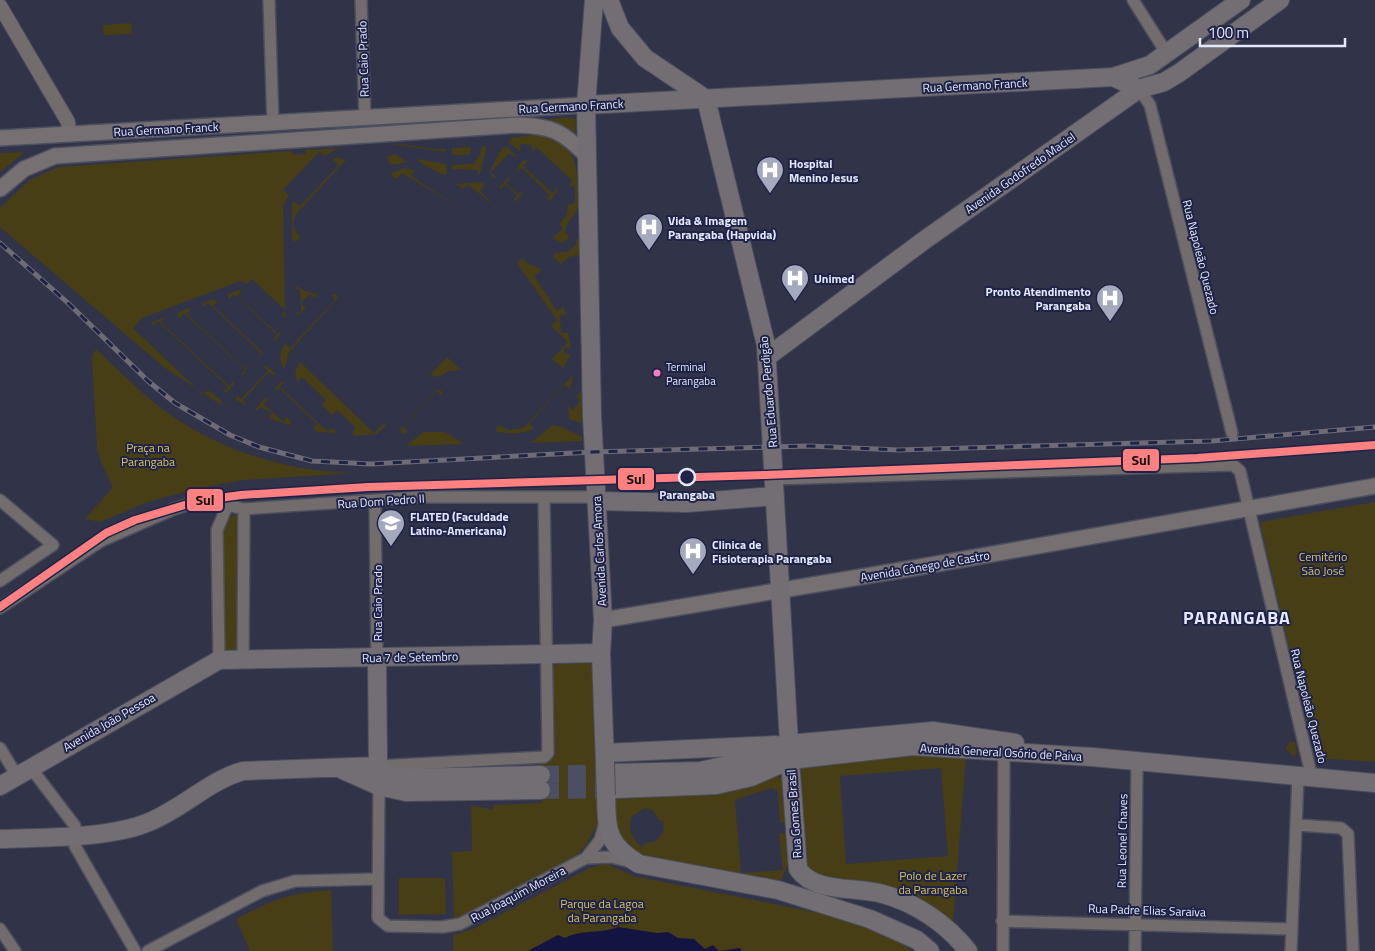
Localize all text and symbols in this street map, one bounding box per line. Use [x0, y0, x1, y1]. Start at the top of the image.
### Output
scale bar [1200, 15, 1345, 47]
street label: Rua Caio Prado [352, 20, 374, 98]
text: 100 m [1208, 21, 1249, 44]
street label: Rua Germano Franck [922, 73, 1028, 97]
street label: Rua Germano Franck [518, 94, 624, 118]
street label: Rua Germano Franck [113, 117, 219, 141]
street label: Avenida Godofredo Maciel [961, 128, 1079, 218]
place label: Hospital Menino Jesus [789, 154, 859, 187]
hospital icon: Hospital Menino Jesus [755, 155, 785, 194]
street label: Rua Napoleão Quezado [1178, 198, 1224, 316]
place label: Vida & Imagem Parangaba (Hapvida) [668, 211, 776, 244]
hospital icon: Vida & Imagem Parangaba (Hapvida) [634, 212, 664, 251]
hospital icon: Unimed [780, 263, 810, 302]
place label: Unimed [814, 269, 854, 288]
place label: Pronto Atendimento Parangaba [986, 282, 1091, 315]
hospital icon: Pronto Atendimento Parangaba [1095, 283, 1125, 322]
street label: Rua Eduardo Perdigão [754, 336, 782, 448]
place label: Terminal Parangaba [666, 359, 716, 389]
marker: Terminal Parangaba [652, 368, 662, 378]
park label: Praça na Parangaba [121, 438, 175, 471]
line badge: Sul [1122, 448, 1160, 472]
text: Sul [1131, 449, 1151, 470]
line badge: Sul [617, 467, 655, 491]
text: Sul [626, 468, 646, 489]
marker: Parangaba [678, 468, 696, 486]
place label: Parangaba [659, 485, 715, 504]
line badge: Sul [186, 488, 224, 512]
street label: Rua Dom Pedro II [337, 488, 425, 514]
text: Sul [195, 489, 215, 510]
street label: Avenida Carlos Amora [587, 495, 611, 607]
place label: FLATED (Faculdade Latino-Americana) [410, 507, 509, 540]
school or university icon: FLATED (Faculdade Latino-Americana) [376, 508, 406, 547]
place label: Clinica de Fisioterapia Parangaba [712, 535, 832, 568]
hospital icon: Clinica de Fisioterapia Parangaba [678, 536, 708, 575]
street label: Avenida Cônego de Castro [859, 545, 991, 587]
park label: Cemitério São José [1299, 547, 1347, 580]
street label: Rua Caio Prado [368, 565, 387, 641]
district label: PARANGABA [1183, 604, 1291, 631]
street label: Rua 7 de Setembro [362, 647, 458, 667]
street label: Rua Napoleão Quezado [1286, 647, 1332, 765]
street label: Avenida João Pessoa [59, 688, 159, 756]
street label: Avenida General Osório de Paiva [919, 738, 1083, 766]
street label: Rua Gomes Brasil [781, 769, 807, 859]
street label: Rua Leonel Chaves [1112, 793, 1132, 888]
street label: Rua Joaquim Moreira [467, 861, 569, 927]
park label: Polo de Lazer da Parangaba [898, 866, 968, 899]
park label: Parque da Lagoa da Parangaba [560, 894, 644, 927]
street label: Rua Padre Elias Saraiva [1088, 898, 1206, 922]

